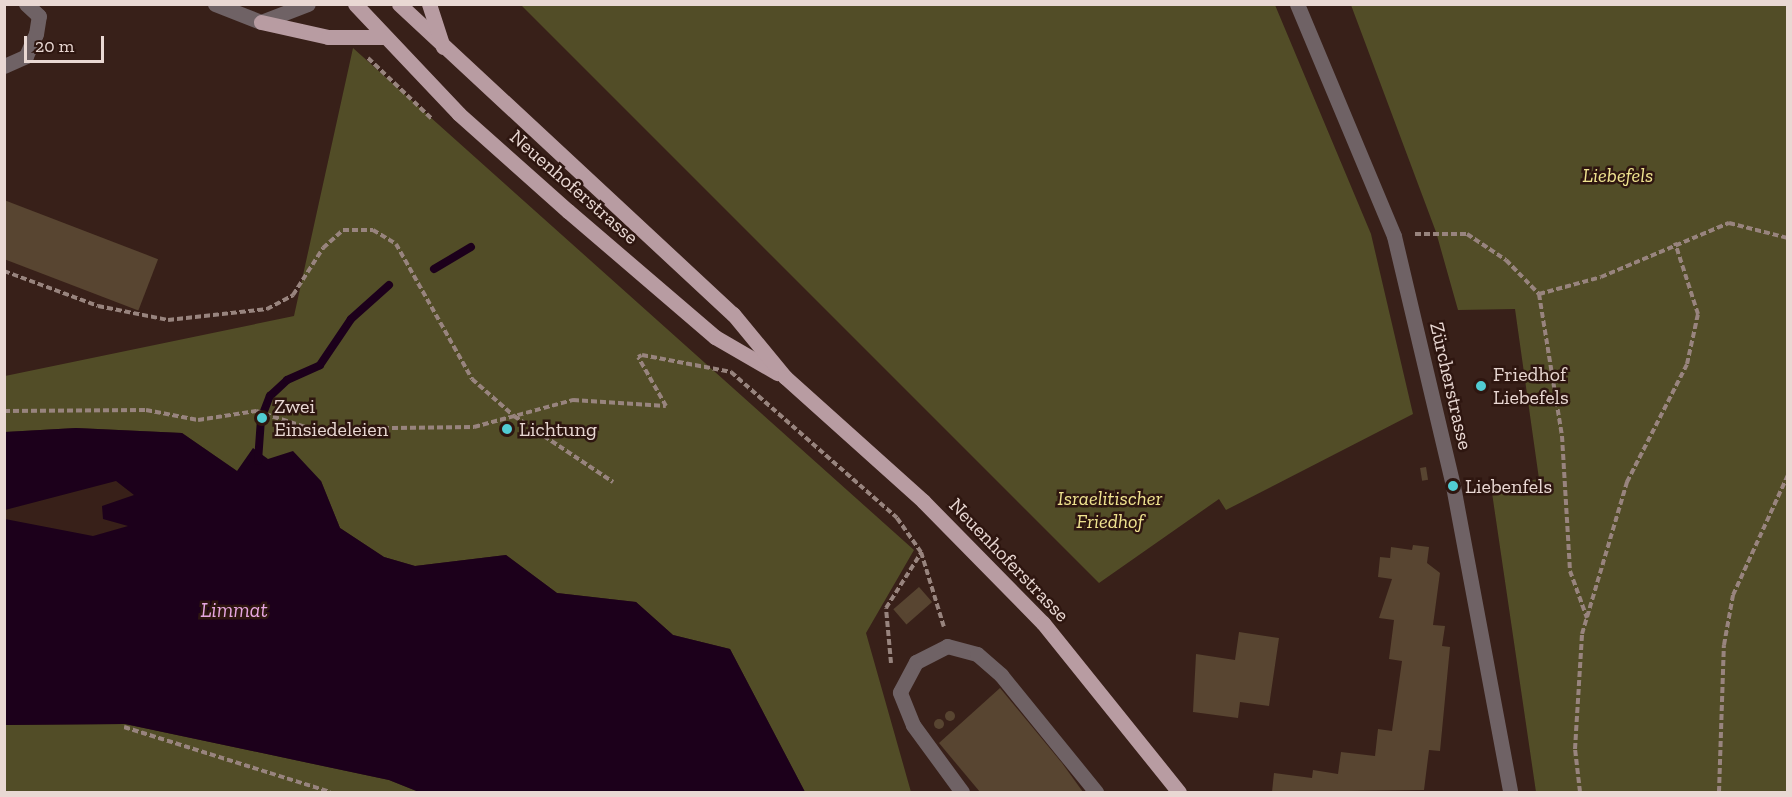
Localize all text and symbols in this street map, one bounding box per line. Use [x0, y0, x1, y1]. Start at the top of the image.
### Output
scale bar [27, 24, 106, 62]
text: 20 m [35, 35, 74, 57]
street label: Neuenhoferstrasse [505, 125, 643, 249]
park label: Liebefels [1583, 163, 1653, 187]
street label: Zürcherstrasse [1425, 320, 1477, 452]
place label: Friedhof Liebefels [1493, 362, 1569, 409]
marker: Friedhof Liebefels [1474, 379, 1488, 393]
place label: Zwei Einsiedeleien [274, 394, 388, 441]
marker: Zwei Einsiedeleien [255, 411, 269, 425]
place label: Lichtung [519, 417, 597, 441]
marker: Lichtung [500, 422, 514, 436]
place label: Liebenfels [1465, 474, 1552, 498]
marker: Liebenfels [1446, 479, 1460, 493]
park label: Israelitischer Friedhof [1058, 486, 1162, 533]
street label: Neuenhoferstrasse [944, 493, 1074, 627]
water label: Limmat [200, 597, 268, 623]

